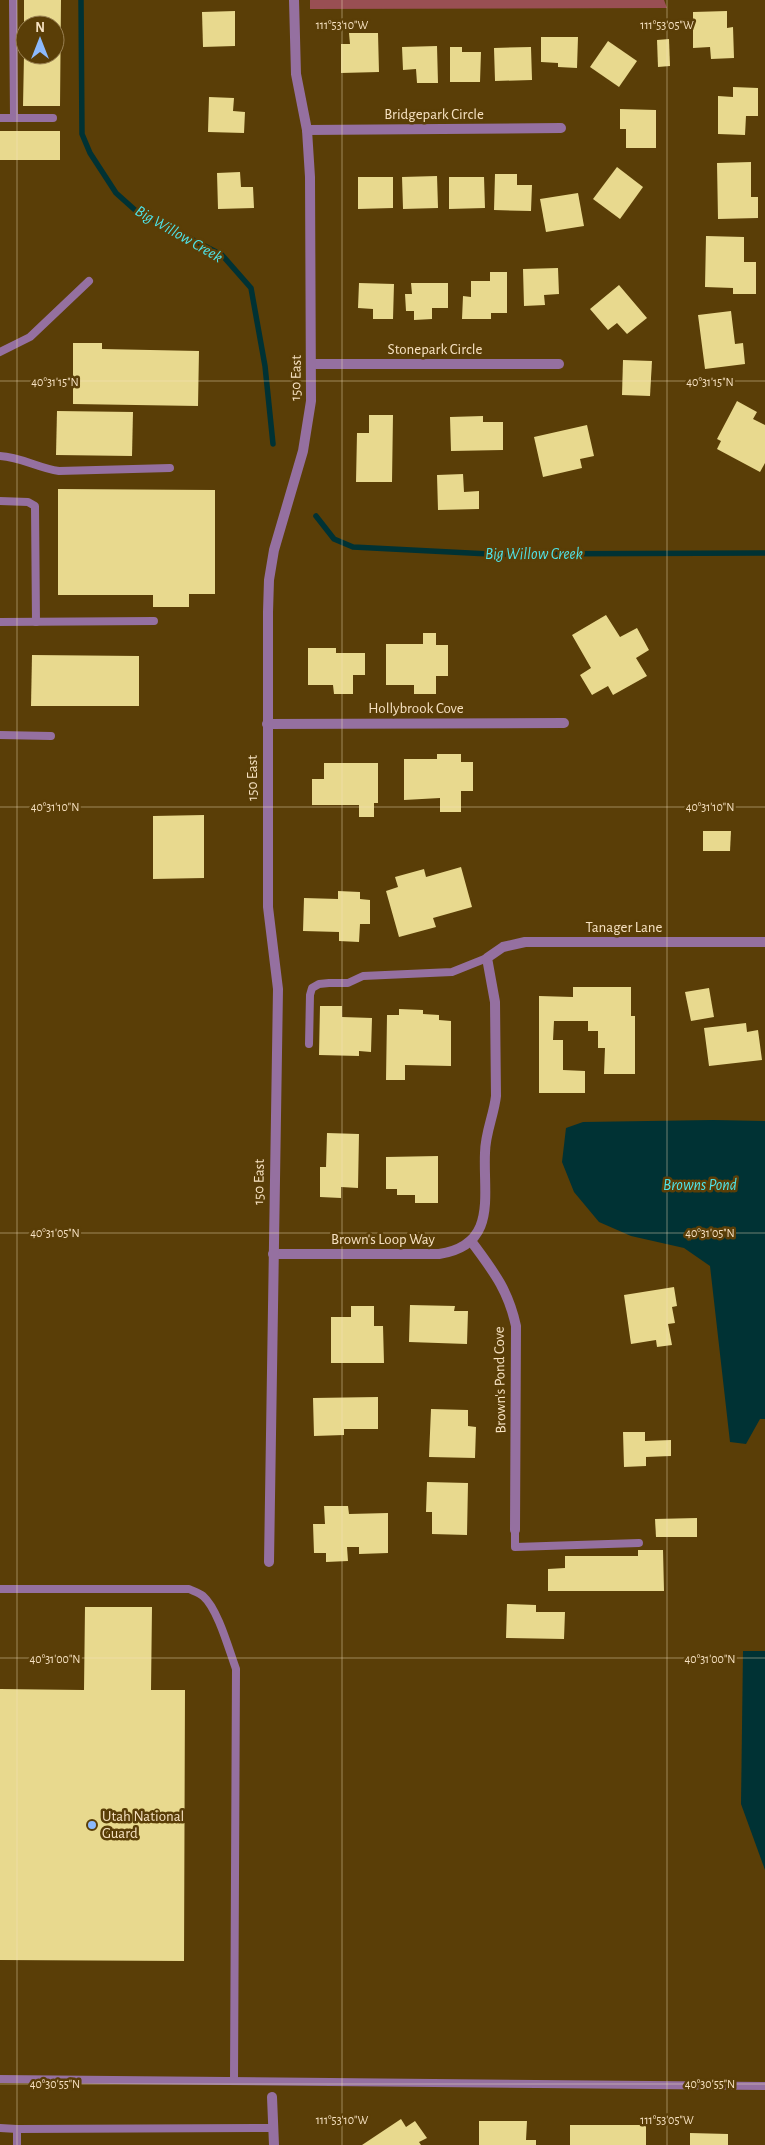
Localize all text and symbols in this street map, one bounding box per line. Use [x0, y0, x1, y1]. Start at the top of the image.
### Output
north arrow [15, 15, 65, 65]
text: 111°53'10"W [316, 19, 369, 31]
text: 111°53'05"W [640, 19, 694, 31]
text: N [35, 21, 45, 35]
street label: Bridgepark Circle [384, 107, 484, 122]
water label: Big Willow Creek [133, 203, 225, 265]
street label: Stonepark Circle [388, 342, 482, 357]
street label: 150 East [288, 355, 304, 401]
text: 40°31'15"N [31, 376, 79, 388]
text: 40°31'15"N [686, 376, 734, 388]
water label: Big Willow Creek [485, 546, 583, 562]
street label: Hollybrook Cove [368, 701, 464, 716]
street label: 150 East [245, 755, 260, 801]
text: 40°31'10"N [31, 801, 79, 813]
text: 40°31'10"N [686, 801, 734, 813]
street label: Tanager Lane [585, 920, 663, 935]
street label: 150 East [251, 1159, 267, 1205]
water label: Browns Pond [663, 1177, 737, 1193]
text: 40°31'05"N [30, 1227, 80, 1239]
text: 40°31'05"N [685, 1227, 735, 1239]
street label: Brown's Loop Way [331, 1232, 436, 1247]
street label: Brown's Pond Cove [492, 1326, 508, 1434]
text: 40°31'00"N [30, 1653, 80, 1665]
text: 40°31'00"N [685, 1653, 735, 1665]
place label: Utah National Guard [102, 1809, 184, 1841]
marker: Utah National Guard [86, 1819, 98, 1831]
text: 40°30'55"N [30, 2078, 80, 2090]
text: 40°30'55"N [685, 2078, 735, 2090]
text: 111°53'10"W [316, 2114, 369, 2126]
text: 111°53'05"W [640, 2114, 694, 2126]

